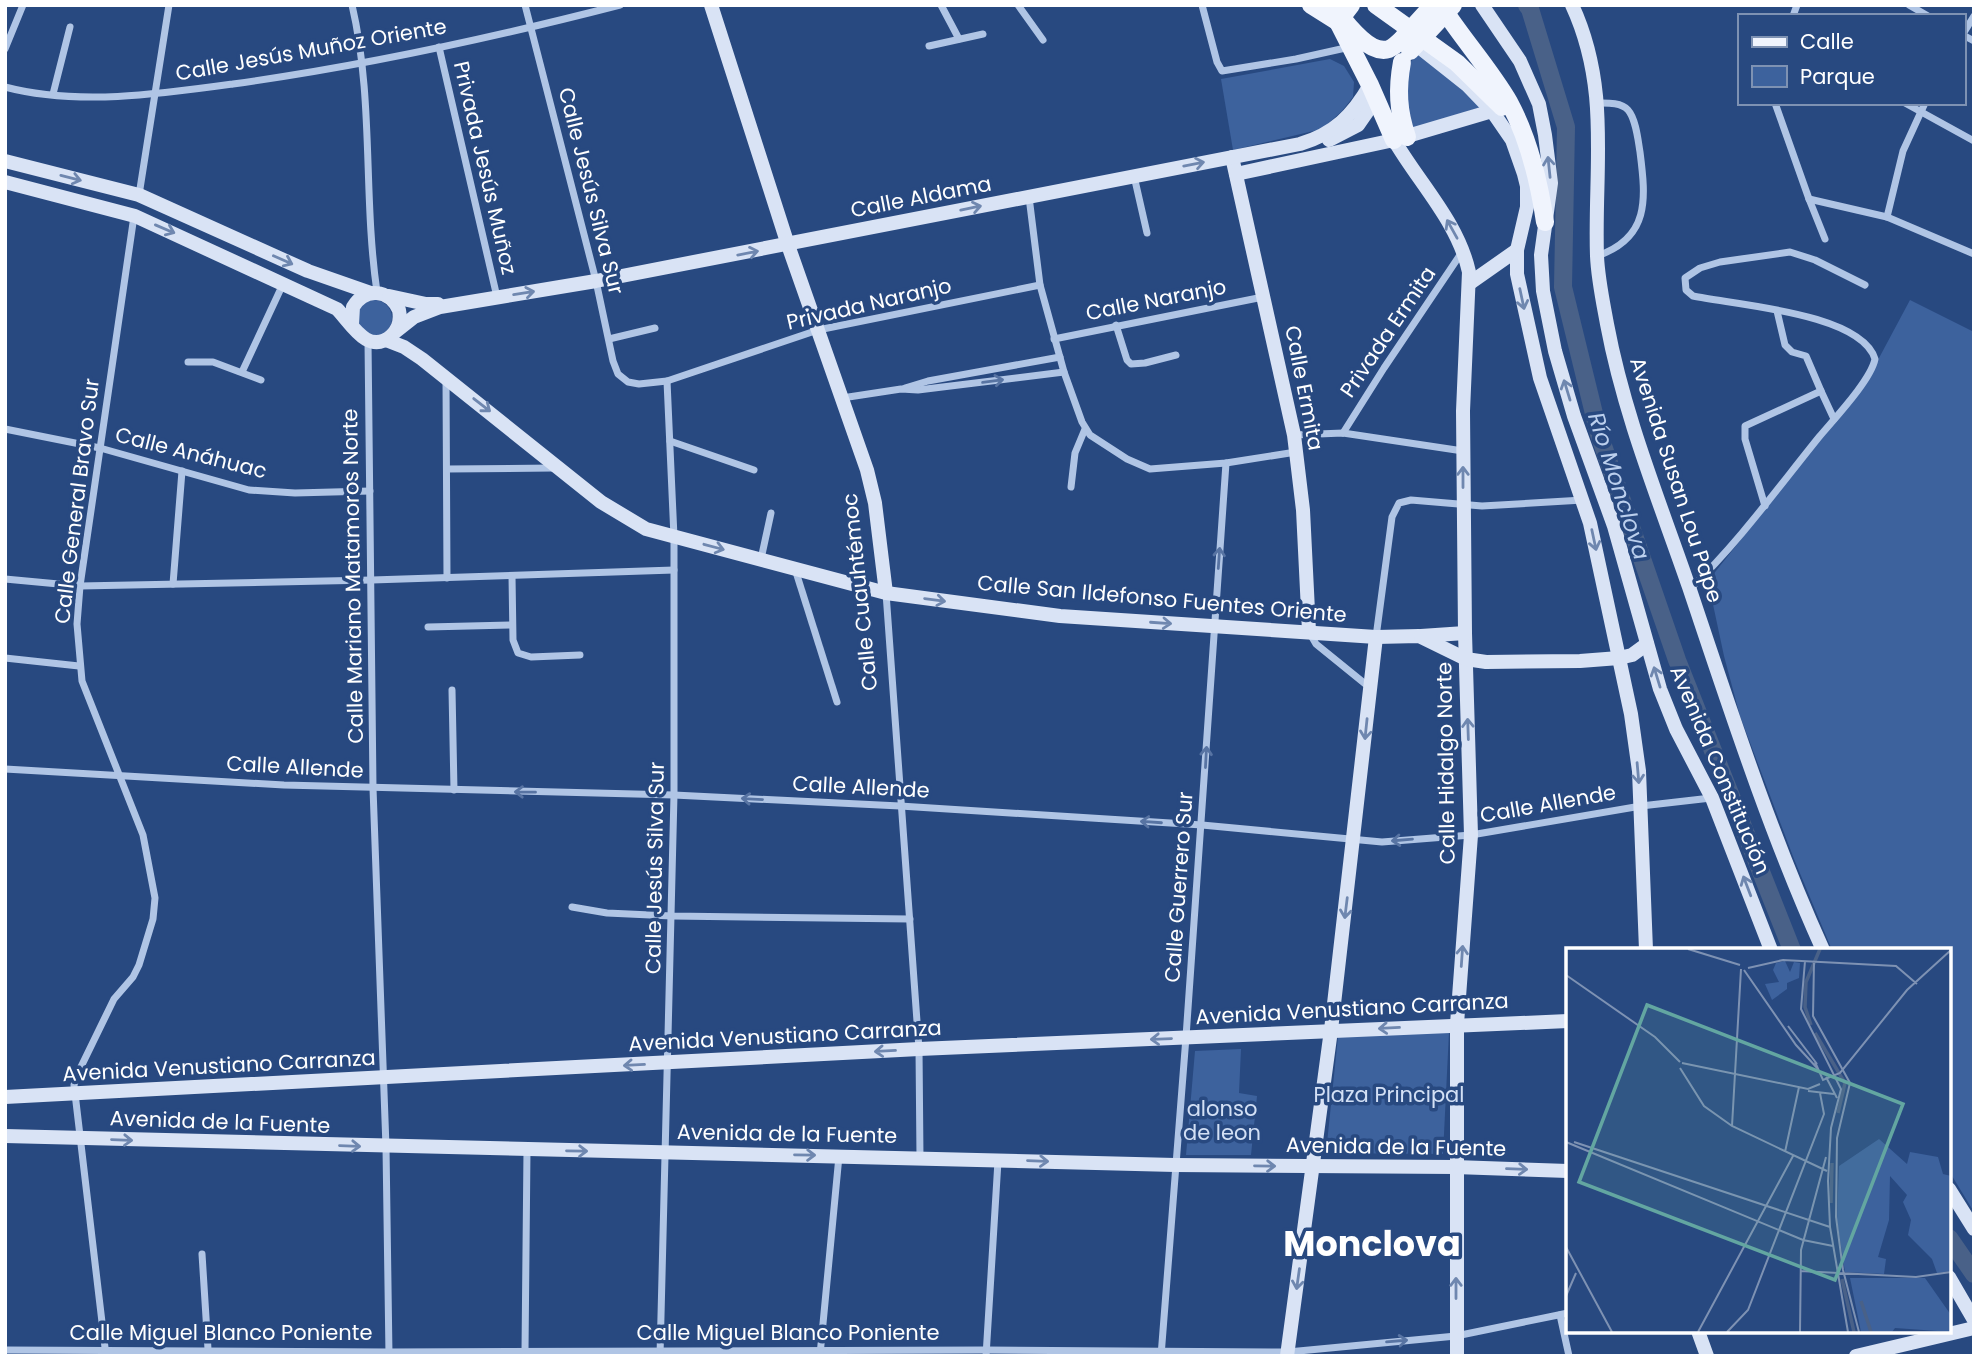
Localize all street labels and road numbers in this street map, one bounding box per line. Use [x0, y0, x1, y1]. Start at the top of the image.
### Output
street label: Calle Jesús Muñoz Oriente [173, 11, 449, 88]
street label: Privada Jesús Muñoz [447, 58, 524, 277]
street label: Calle Jesús Silva Sur [552, 84, 631, 298]
street label: Calle Aldama [848, 169, 994, 224]
street label: Privada Ermita [1333, 260, 1442, 403]
street label: Privada Naranjo [784, 270, 954, 337]
street label: Calle Naranjo [1083, 272, 1229, 327]
street label: Calle Ermita [1278, 323, 1331, 453]
street label: Avenida Susan Lou Pape [1623, 353, 1730, 606]
street label: Calle General Bravo Sur [47, 376, 106, 625]
street label: Calle Mariano Matamoros Norte [335, 408, 370, 744]
street label: Calle Anáhuac [112, 420, 270, 485]
street label: Calle Cuauhtémoc [835, 492, 884, 692]
street label: Calle San Ildefonso Fuentes Oriente [976, 568, 1348, 629]
street label: Calle Hidalgo Norte [1429, 661, 1462, 865]
street label: Avenida Constitución [1663, 661, 1778, 879]
street label: Calle Allende [226, 748, 364, 785]
street label: Calle Jesús Silva Sur [638, 761, 671, 974]
street label: Calle Allende [792, 768, 930, 805]
street label: Calle Allende [1478, 777, 1618, 830]
street label: Calle Guerrero Sur [1157, 790, 1200, 983]
street label: Avenida Venustiano Carranza [1195, 986, 1509, 1031]
street label: Avenida Venustiano Carranza [628, 1013, 942, 1058]
street label: Avenida Venustiano Carranza [62, 1043, 376, 1088]
street label: Avenida de la Fuente [109, 1103, 331, 1140]
street label: Avenida de la Fuente [677, 1117, 897, 1150]
street label: Avenida de la Fuente [1286, 1130, 1506, 1163]
street label: Calle Miguel Blanco Poniente [70, 1318, 372, 1347]
street label: Calle Miguel Blanco Poniente [637, 1318, 939, 1347]

